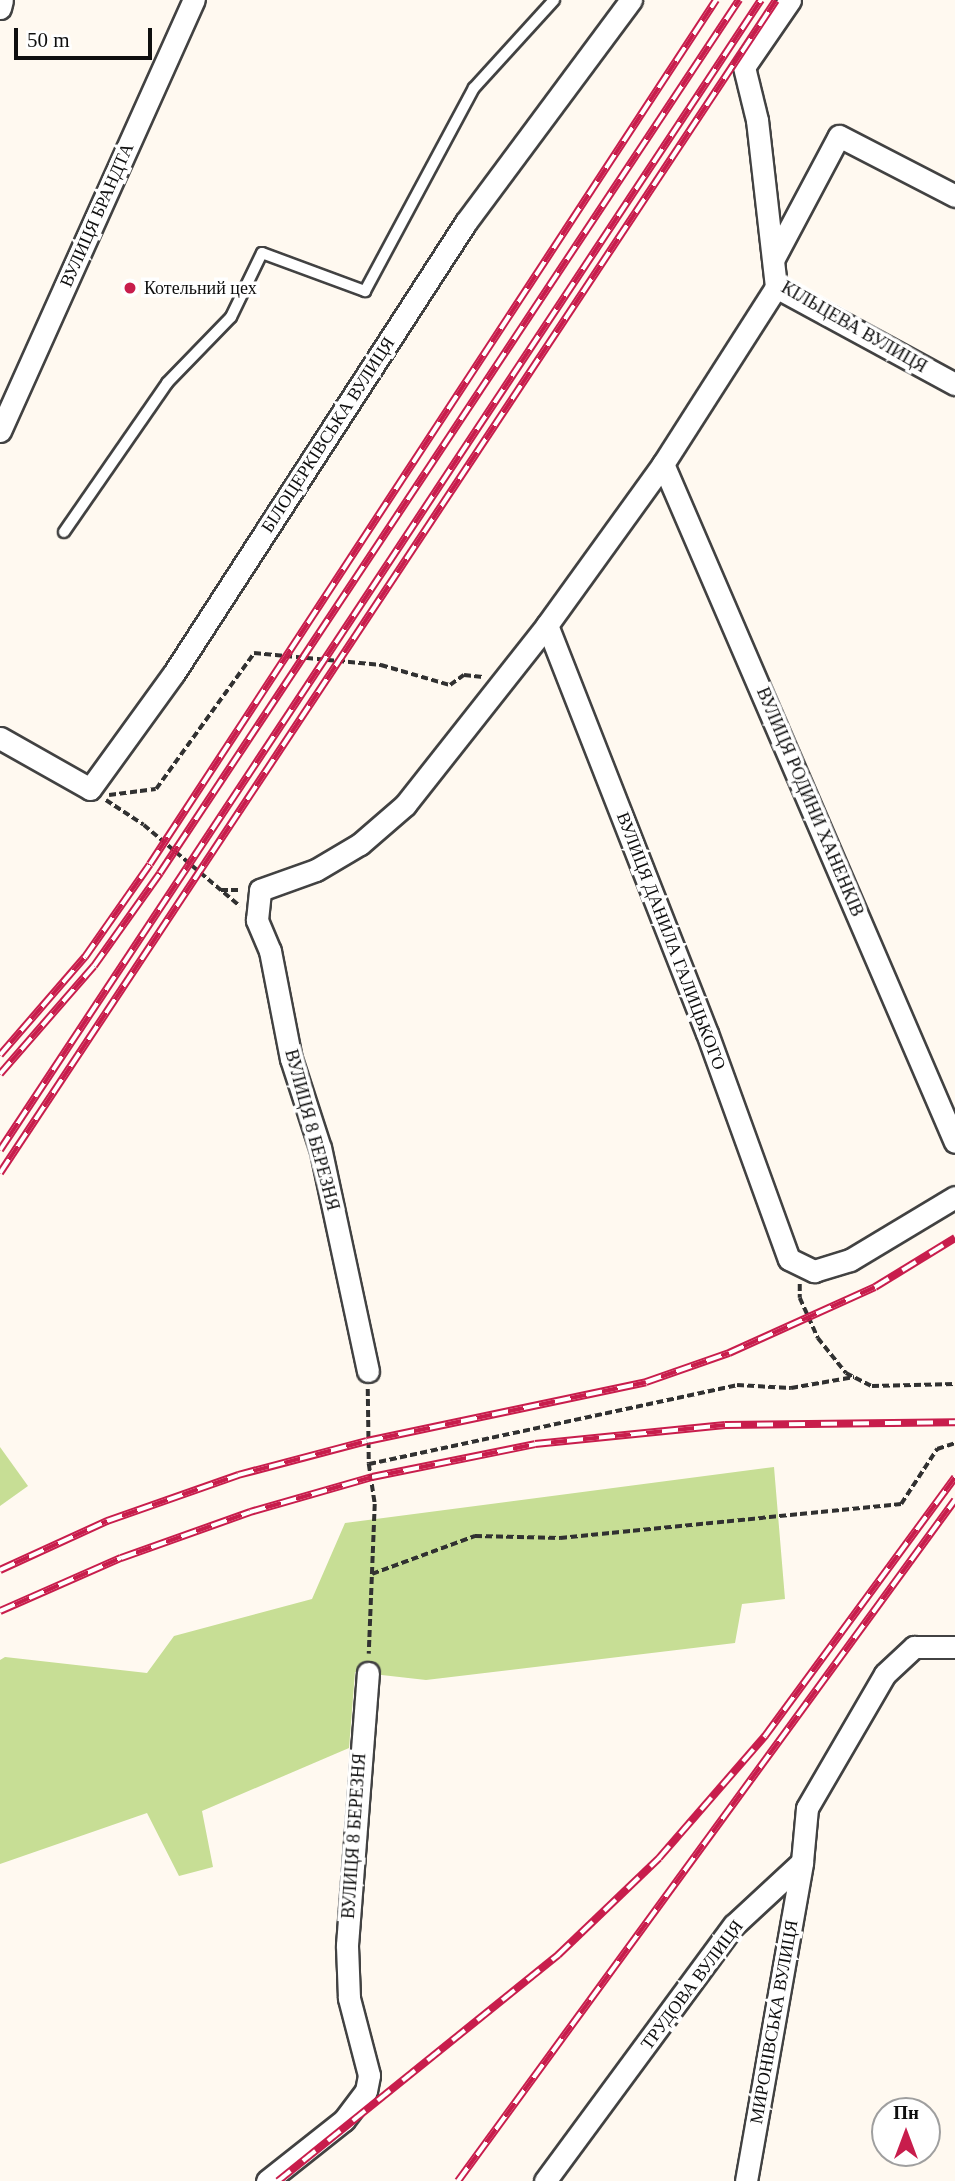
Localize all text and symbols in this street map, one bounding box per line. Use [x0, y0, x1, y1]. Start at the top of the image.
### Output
scale bar [18, 14, 156, 58]
text: 50 m [27, 28, 70, 52]
street label: ВУЛИЦЯ БРАНДТА [56, 140, 138, 290]
place label: Котельний цех [144, 277, 257, 299]
street label: КІЛЬЦЕВА ВУЛИЦЯ [777, 277, 931, 377]
marker: Котельний цех [122, 280, 138, 296]
street label: БІЛОЦЕРКІВСЬКА ВУЛИЦЯ [257, 333, 399, 537]
street label: ВУЛИЦЯ РОДИНИ ХАНЕНКІВ [752, 684, 868, 920]
street label: ВУЛИЦЯ ДАНИЛА ГАЛИЦЬКОГО [612, 809, 730, 1073]
street label: ВУЛИЦЯ 8 БЕРЕЗНЯ [280, 1047, 344, 1213]
street label: ВУЛИЦЯ 8 БЕРЕЗНЯ [337, 1752, 371, 1920]
street label: ТРУДОВА ВУЛИЦЯ [636, 1916, 748, 2054]
street label: МИРОНІВСЬКА ВУЛИЦЯ [745, 1918, 803, 2126]
north arrow [871, 2097, 941, 2167]
text: Пн [893, 2102, 919, 2123]

